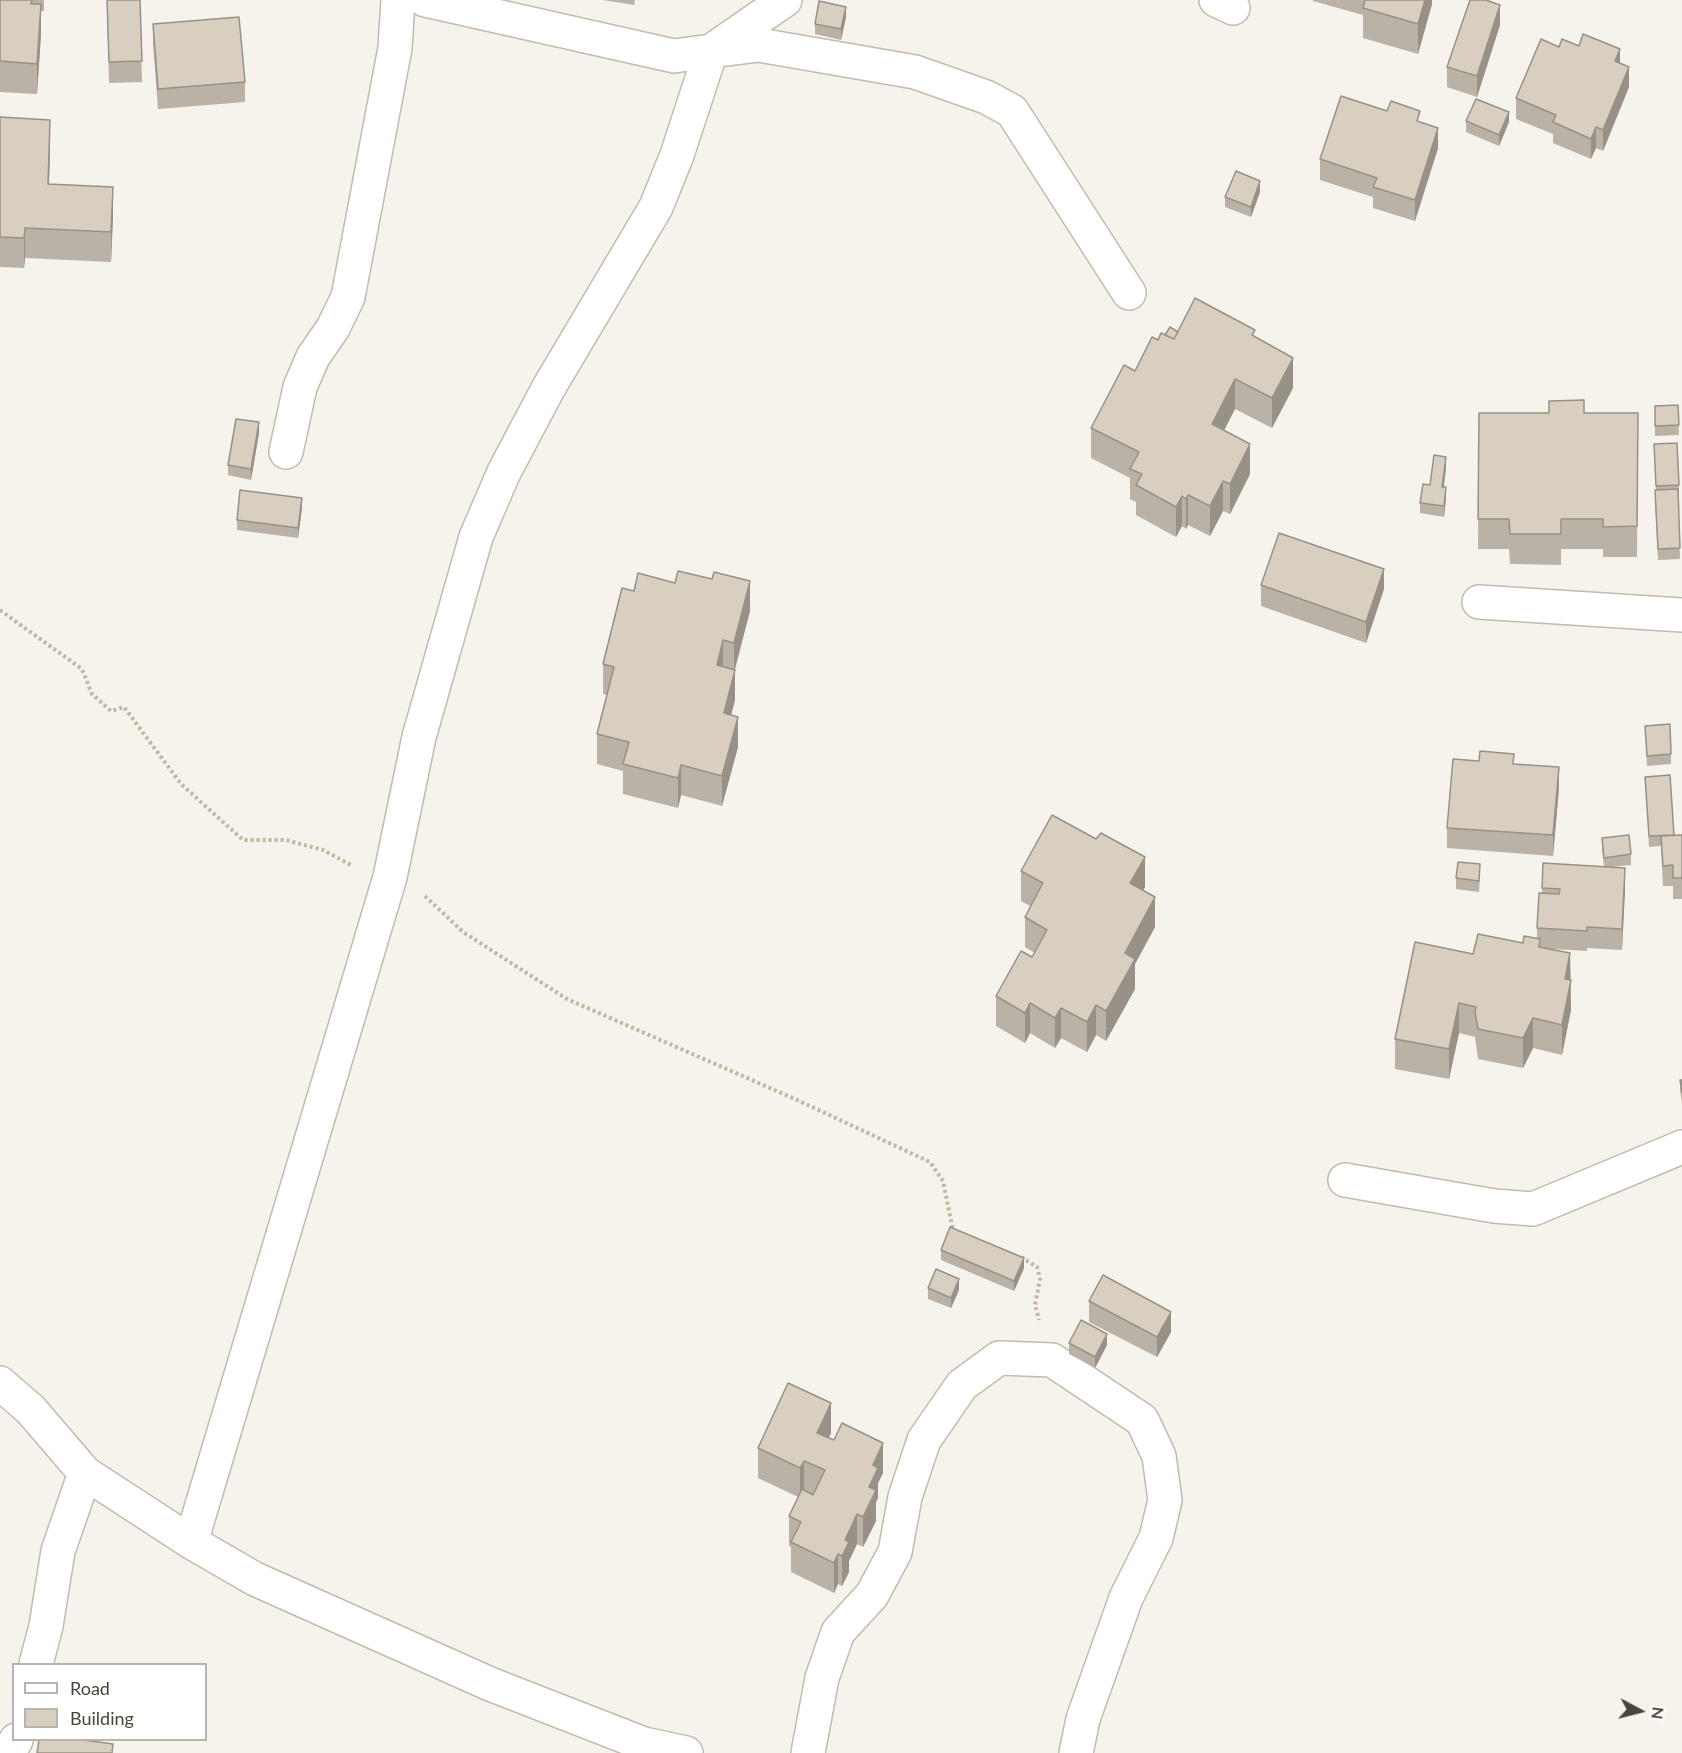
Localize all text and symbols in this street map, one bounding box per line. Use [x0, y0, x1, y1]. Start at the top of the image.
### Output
legend [12, 1663, 207, 1741]
text: Road [70, 1677, 110, 1699]
north arrow [1610, 1681, 1670, 1741]
text: N [1648, 1706, 1669, 1721]
text: Building [70, 1707, 134, 1729]

